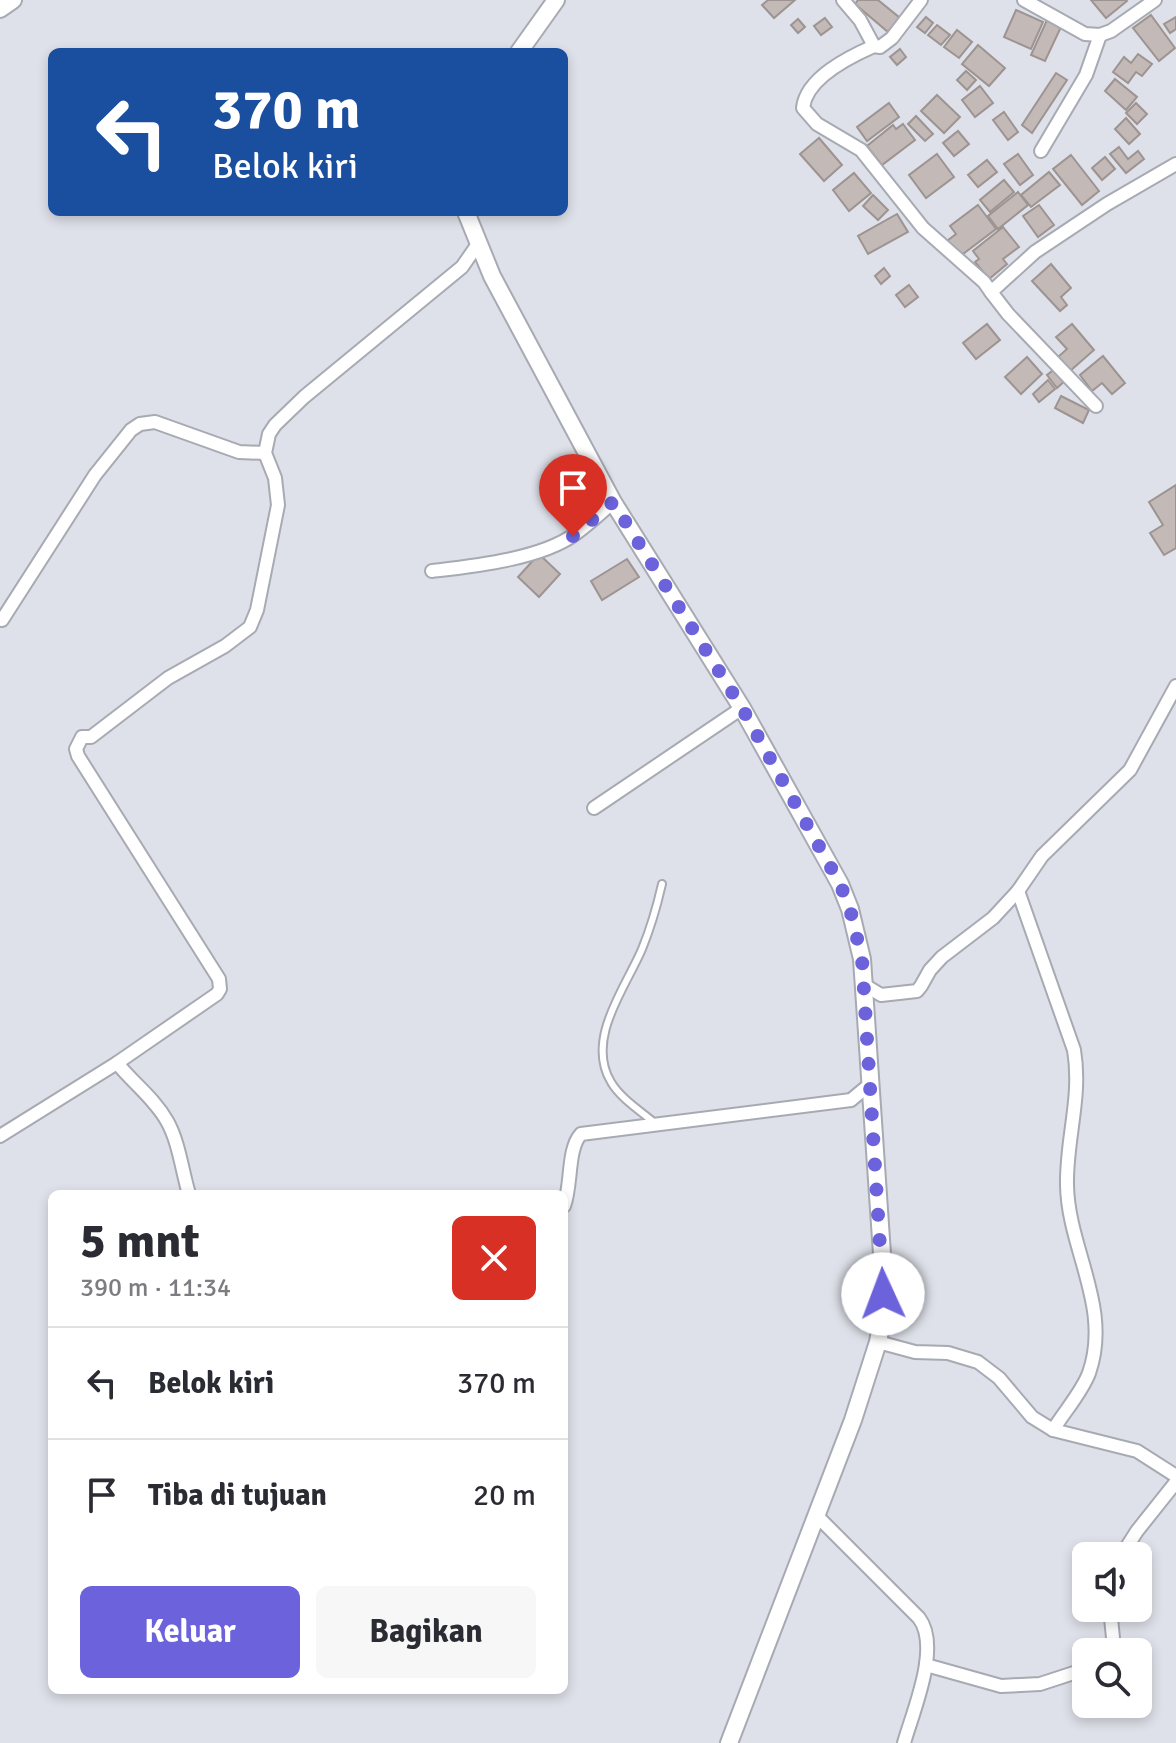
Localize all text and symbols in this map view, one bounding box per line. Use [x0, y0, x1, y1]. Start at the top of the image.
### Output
text: 370 m [212, 75, 360, 144]
icon: left [80, 80, 184, 184]
text: Belok kiri [212, 144, 358, 189]
pin [539, 454, 607, 536]
icon: arrive [551, 466, 595, 510]
text: 5 mnt [80, 1212, 200, 1271]
button: close [452, 1216, 536, 1300]
position arrow [841, 1252, 925, 1336]
text: 390 m · 11:34 [80, 1272, 231, 1304]
icon: left [80, 1361, 124, 1405]
text: Belok kiri [148, 1365, 274, 1402]
text: 370 m [457, 1365, 536, 1402]
icon: arrive [80, 1473, 124, 1517]
text: Tiba di tujuan [148, 1477, 327, 1514]
text: 20 m [473, 1477, 536, 1514]
map controls [1072, 1542, 1152, 1718]
button: sound [1072, 1542, 1152, 1622]
button: Keluar [80, 1586, 300, 1678]
button: Bagikan [316, 1586, 536, 1678]
button: search [1072, 1638, 1152, 1718]

